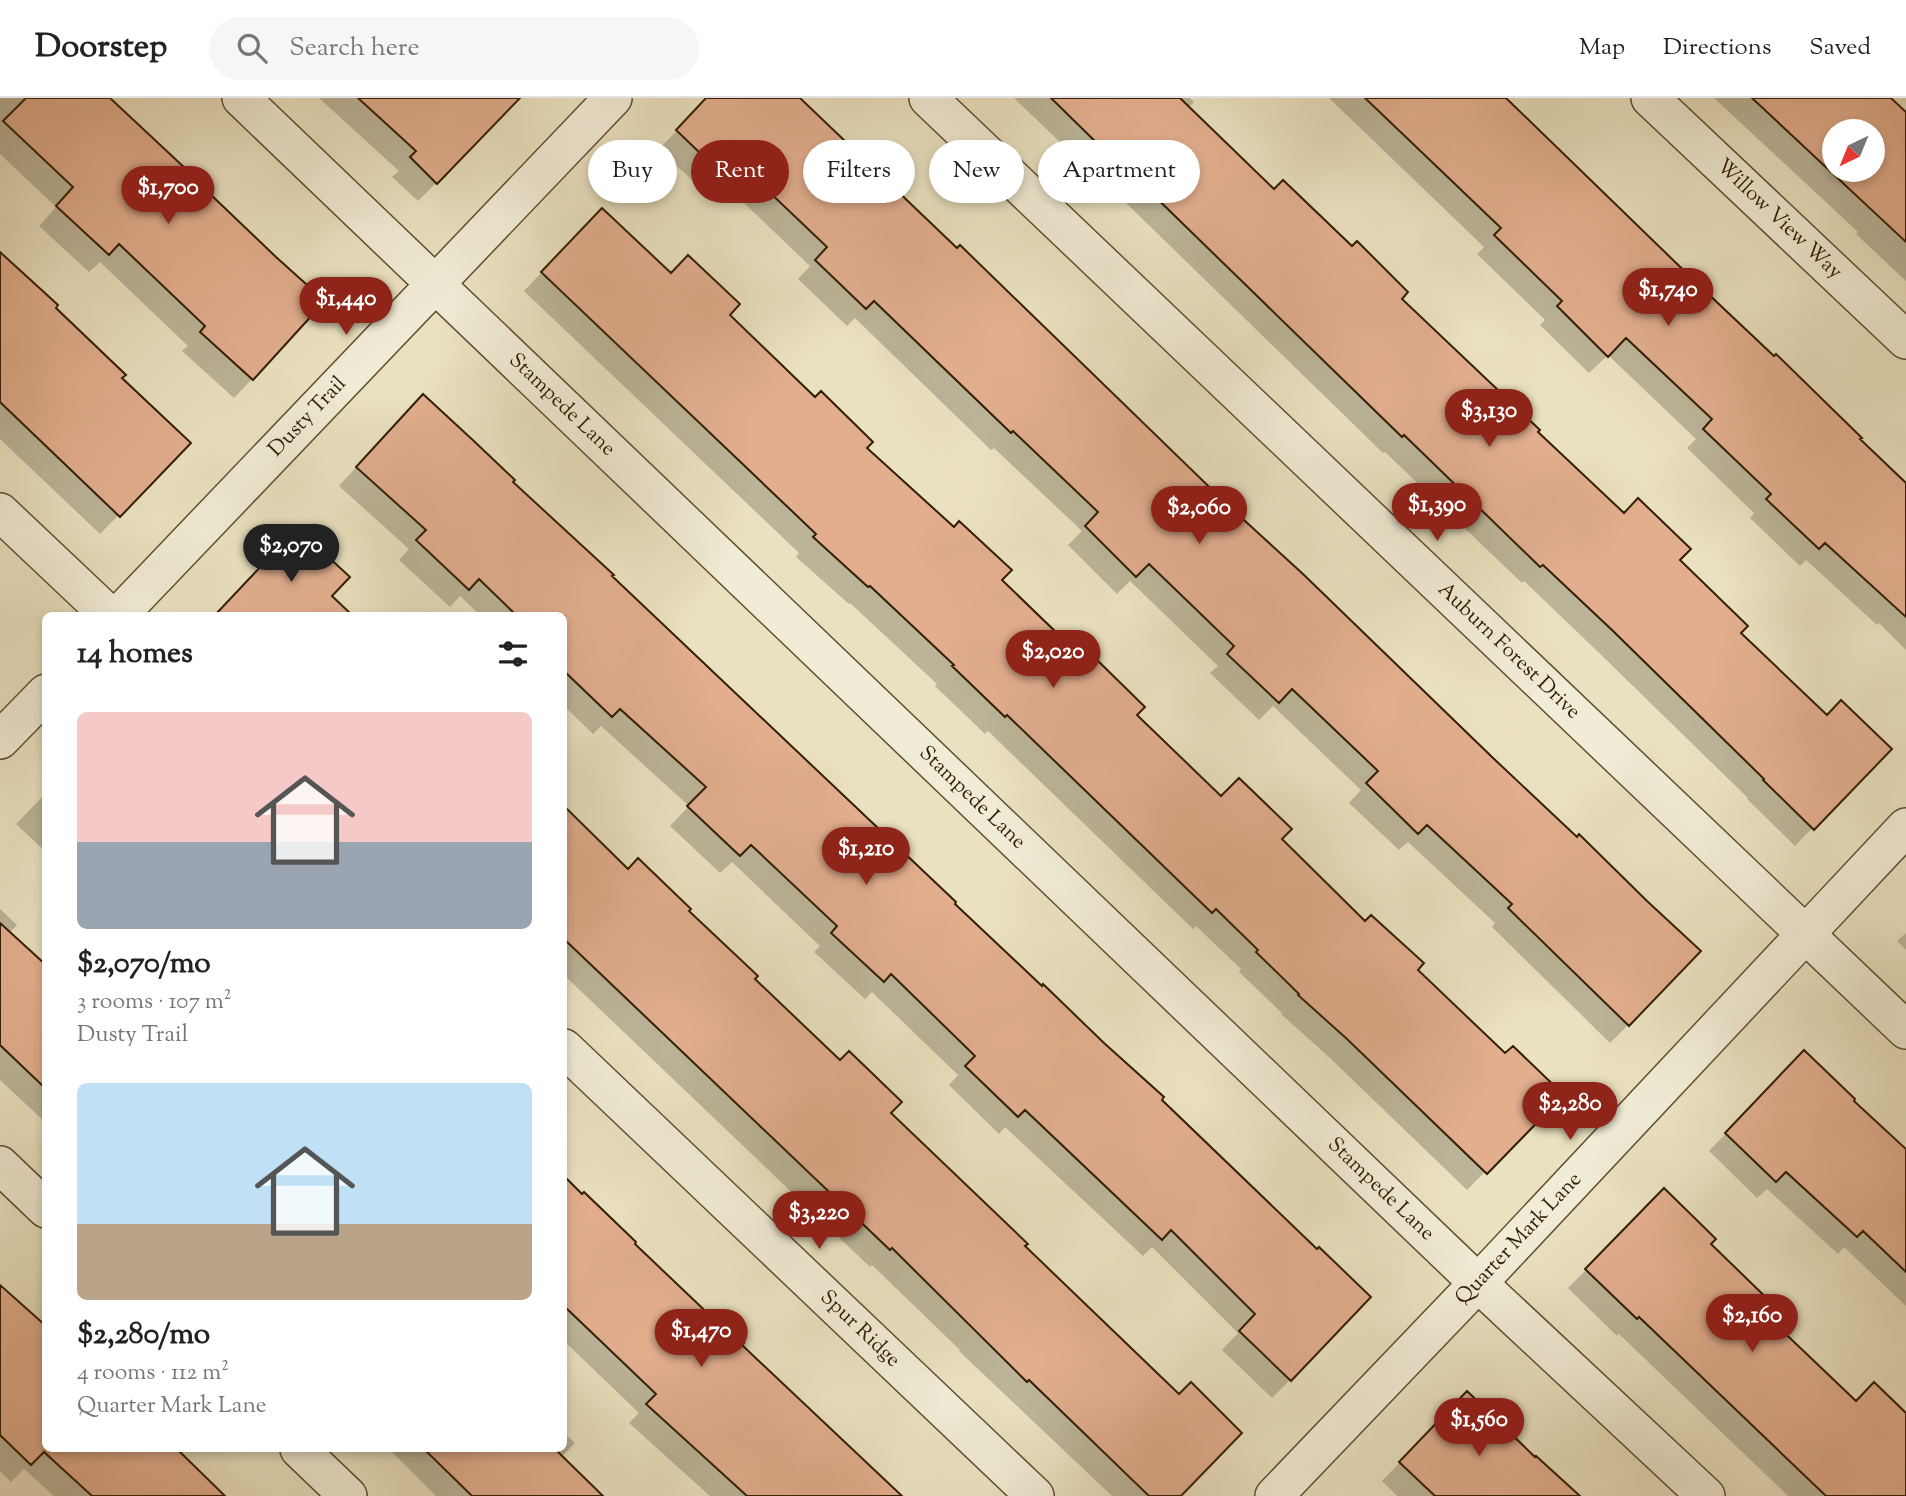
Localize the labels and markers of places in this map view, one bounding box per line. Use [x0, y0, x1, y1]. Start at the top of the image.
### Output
pin: $1,700 [111, 166, 225, 226]
pin: $1,740 [1611, 268, 1725, 328]
pin: $1,440 [289, 278, 403, 337]
pin: $3,130 [1432, 390, 1546, 449]
pin: $1,390 [1380, 484, 1494, 543]
pin: $2,060 [1142, 486, 1256, 546]
pin: $2,070 [234, 524, 348, 584]
pin: $2,020 [996, 630, 1110, 690]
pin: $1,210 [809, 828, 923, 887]
pin: $2,280 [1513, 1082, 1627, 1142]
pin: $3,220 [762, 1192, 876, 1251]
pin: $2,160 [1695, 1294, 1809, 1354]
pin: $1,470 [644, 1310, 758, 1369]
pin: $1,560 [1422, 1398, 1536, 1458]

